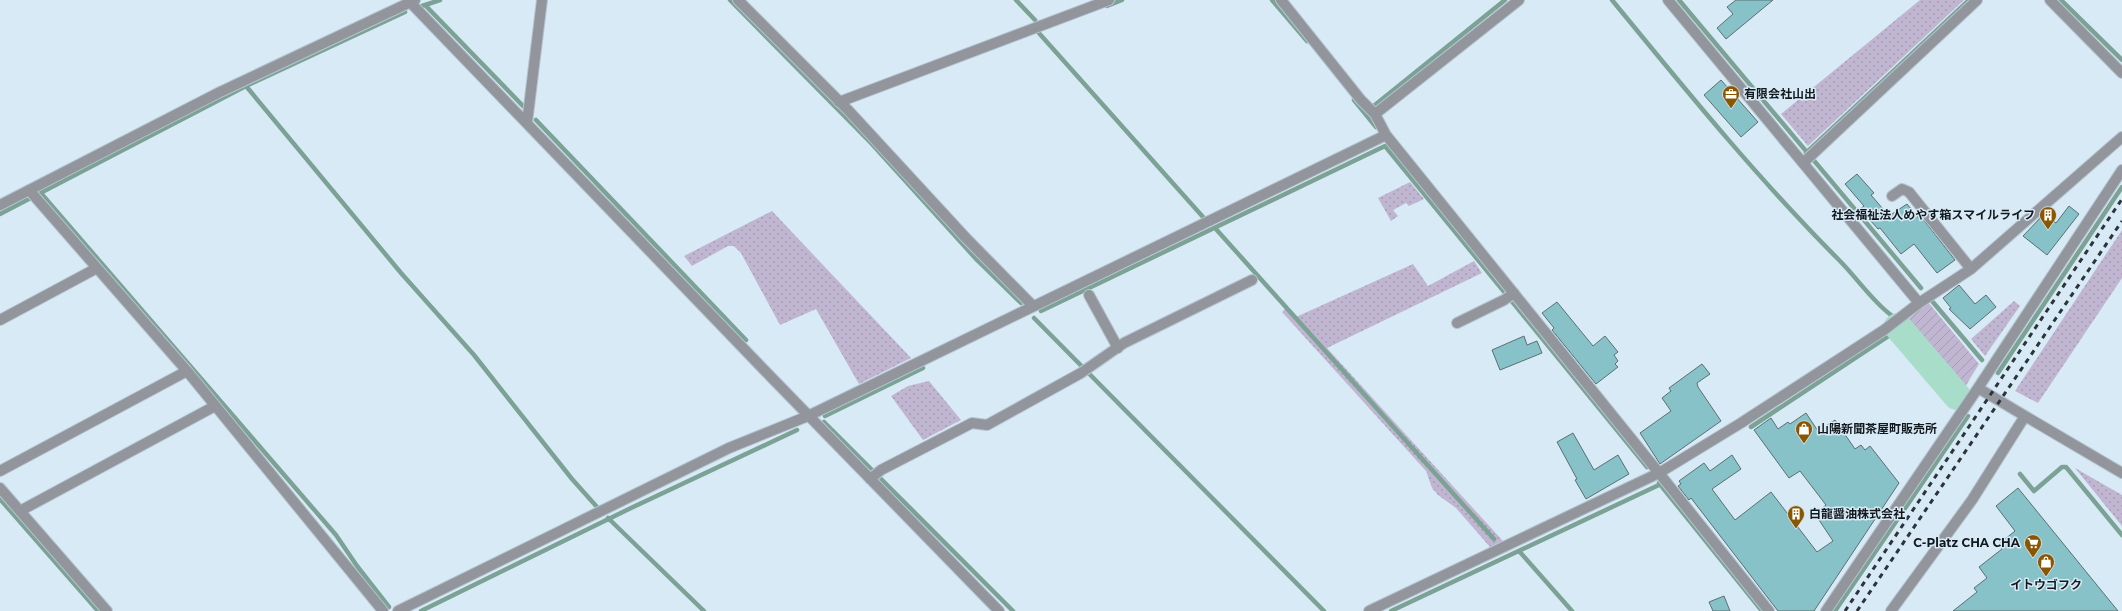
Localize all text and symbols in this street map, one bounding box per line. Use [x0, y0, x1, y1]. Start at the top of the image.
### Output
office icon: 有限会社山出 [1721, 84, 1741, 109]
place label: 有限会社山出 [1744, 86, 1816, 101]
building icon: 社会福祉法人めやす箱スマイルライフ [2038, 205, 2058, 230]
place label: 社会福祉法人めやす箱スマイルライフ [1831, 207, 2035, 222]
shop icon: 山陽新聞茶屋町販売所 [1794, 419, 1814, 444]
place label: 山陽新聞茶屋町販売所 [1817, 421, 1937, 436]
building icon: 白龍醤油株式会社 [1786, 504, 1806, 529]
place label: 白龍醤油株式会社 [1809, 506, 1905, 521]
supermarket icon: C-Platz CHA CHA [2023, 533, 2043, 558]
place label: C-Platz CHA CHA [1913, 535, 2021, 550]
shop icon: イトウゴフク [2036, 552, 2056, 577]
place label: イトウゴフク [2010, 577, 2082, 592]

